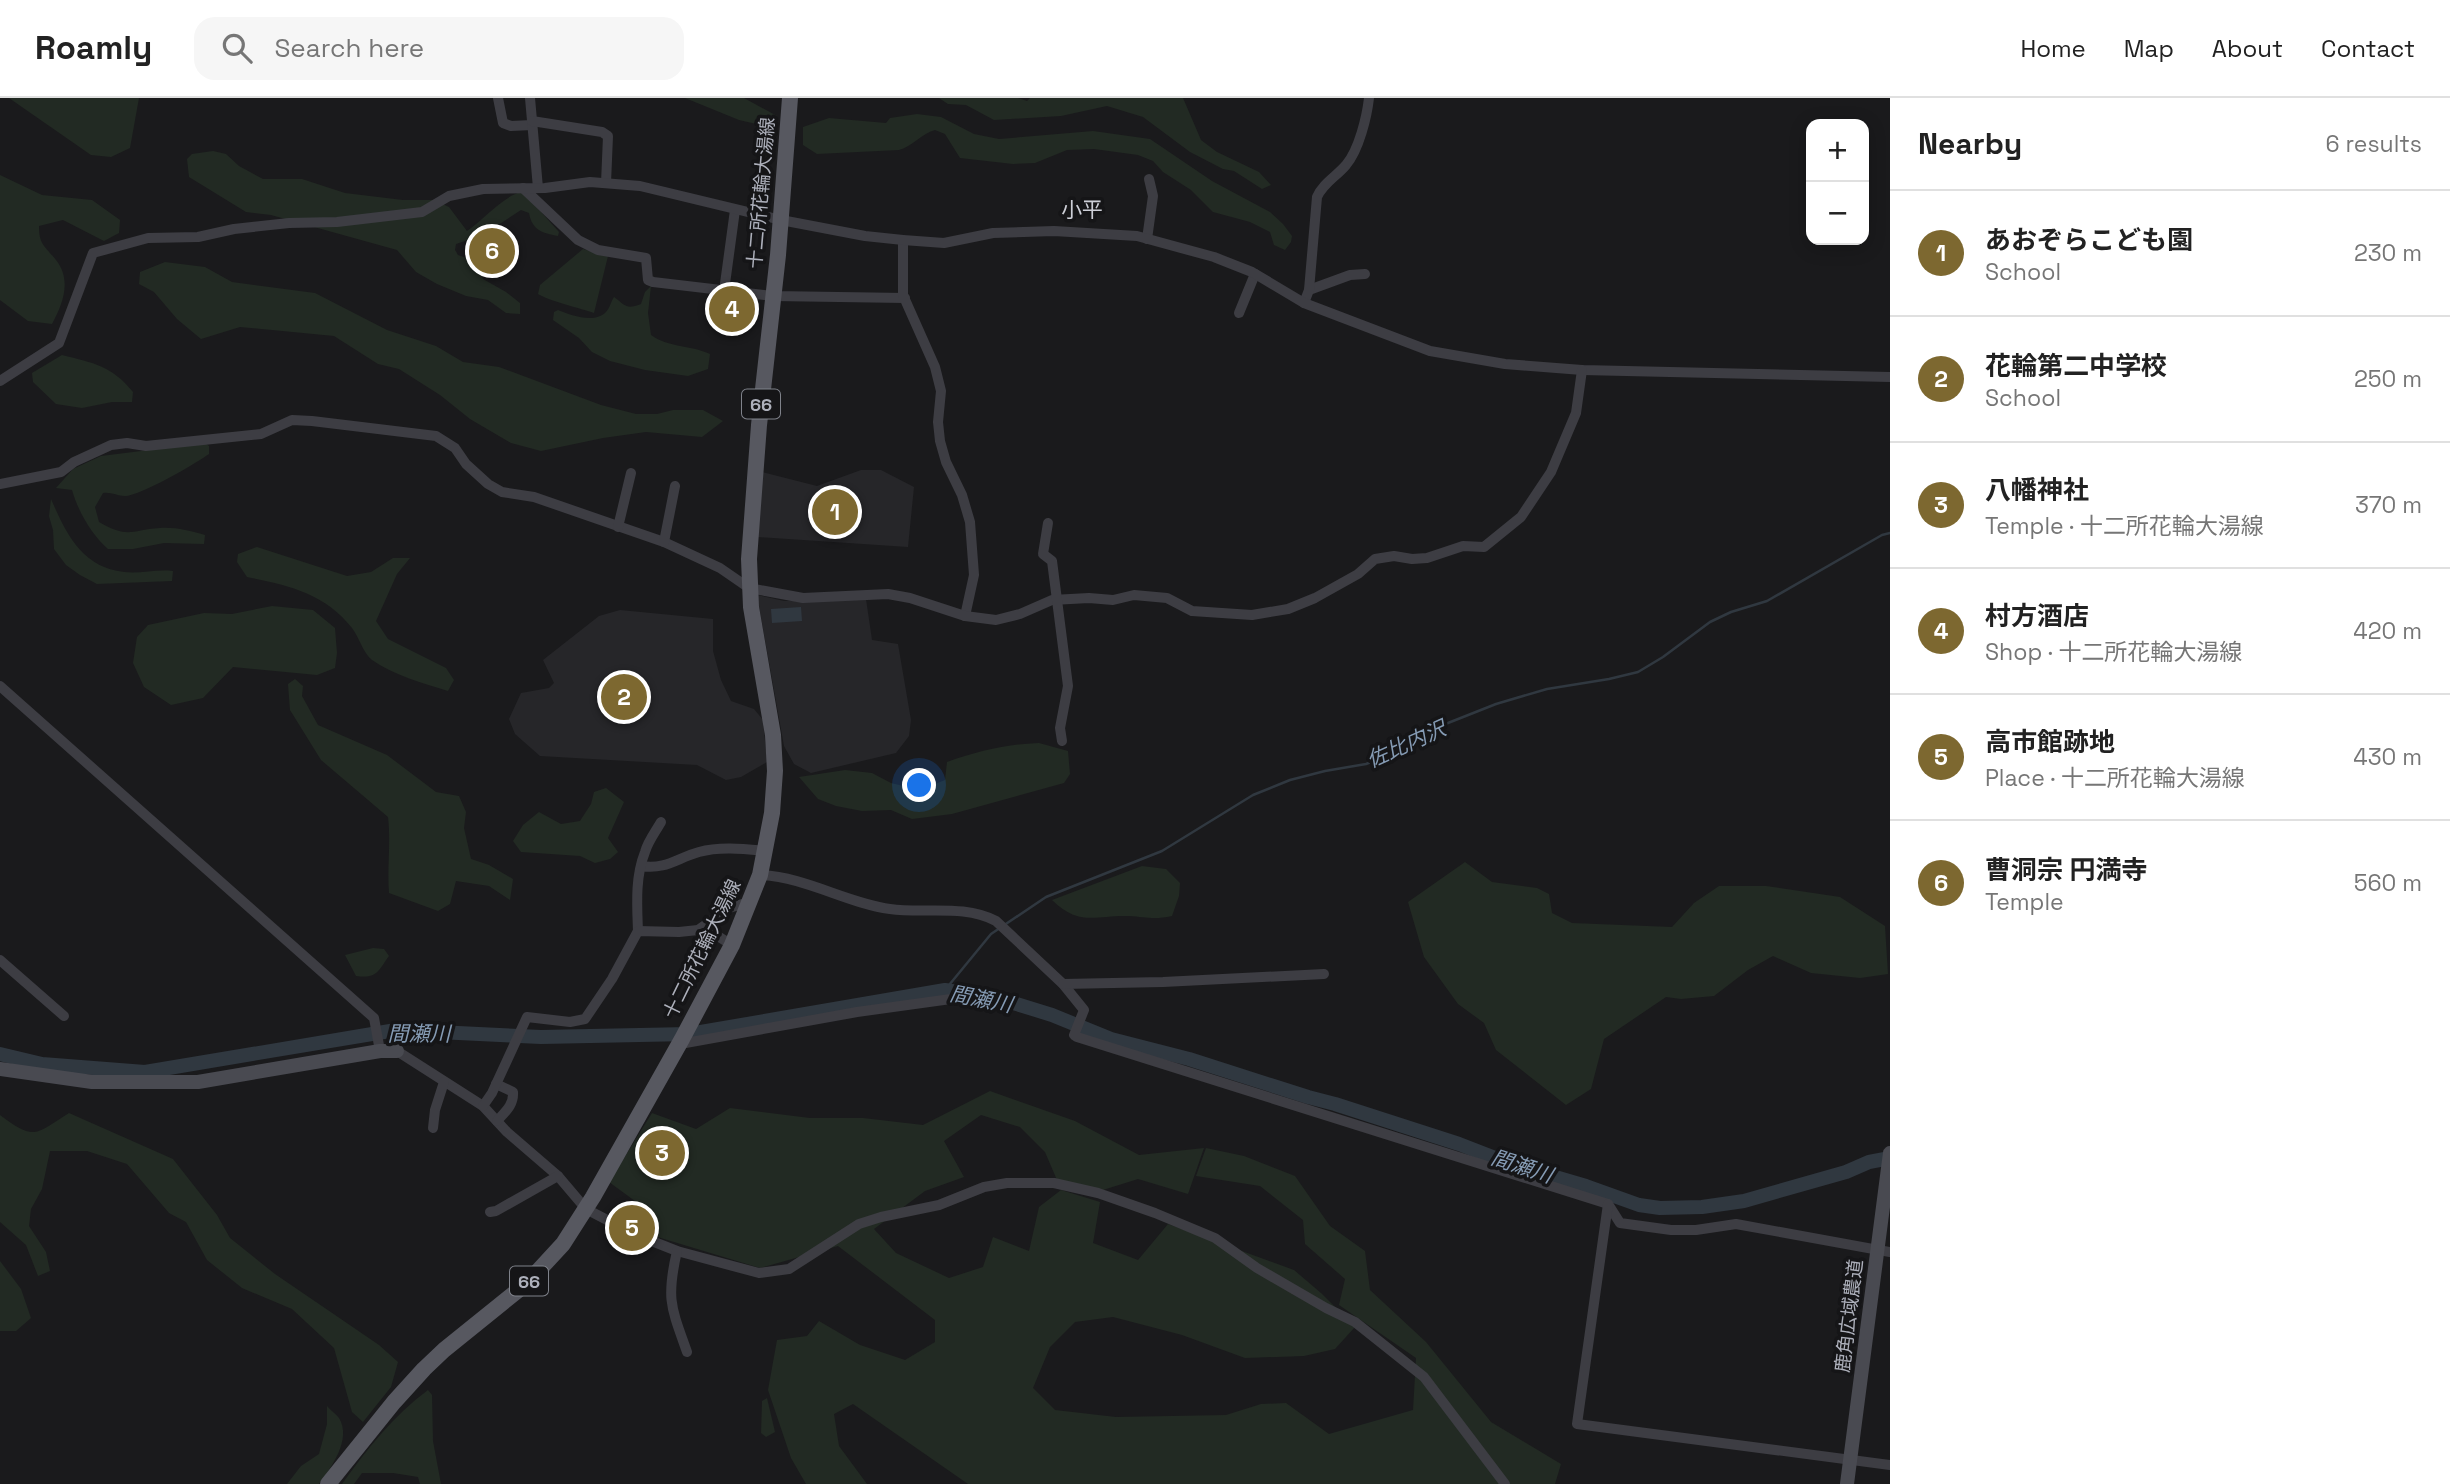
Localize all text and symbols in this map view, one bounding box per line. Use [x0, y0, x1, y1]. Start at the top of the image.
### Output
search box [194, 17, 684, 80]
text: Roamly [35, 27, 152, 69]
icon: search [218, 29, 256, 67]
text: Search here [274, 31, 424, 65]
text: Home [2020, 33, 2086, 64]
text: Map [2124, 33, 2174, 64]
text: About [2212, 33, 2283, 64]
text: Contact [2321, 33, 2415, 64]
street label: 十二所花輪大湯線 [742, 116, 780, 270]
map controls [1806, 119, 1869, 245]
button: + [1806, 119, 1869, 182]
text: Nearby [1918, 124, 2022, 163]
text: 6 results [2326, 129, 2422, 159]
button: − [1806, 182, 1869, 245]
district label: 小平 [1061, 196, 1103, 223]
text: あおぞらこども園 [1985, 223, 2193, 257]
pin: 6 [469, 225, 515, 277]
text: 1 [1936, 238, 1946, 268]
text: 230 m [2354, 238, 2422, 268]
text: School [1985, 257, 2061, 287]
pin: 4 [709, 283, 755, 335]
text: 花輪第二中学校 [1985, 349, 2167, 383]
text: 2 [1934, 364, 1948, 394]
text: 250 m [2354, 364, 2422, 394]
text: School [1985, 383, 2061, 413]
road number: 66 [742, 390, 780, 418]
text: 八幡神社 [1985, 473, 2089, 507]
pin: 1 [812, 486, 858, 538]
text: 3 [1934, 490, 1948, 520]
text: 370 m [2355, 490, 2422, 520]
text: Temple · 十二所花輪大湯線 [1985, 511, 2264, 541]
text: 村方酒店 [1985, 599, 2089, 633]
text: 4 [1934, 616, 1948, 646]
text: 420 m [2353, 616, 2422, 646]
text: Shop · 十二所花輪大湯線 [1985, 637, 2242, 667]
pin: 2 [601, 671, 647, 723]
water label: 佐比内沢 [1362, 713, 1453, 773]
text: 高市館跡地 [1985, 725, 2115, 759]
text: 5 [1934, 742, 1948, 772]
text: 430 m [2353, 742, 2422, 772]
text: Place · 十二所花輪大湯線 [1985, 763, 2245, 793]
your location [902, 768, 936, 802]
text: 曹洞宗 円満寺 [1985, 853, 2148, 887]
text: 6 [1934, 868, 1948, 898]
text: 560 m [2354, 868, 2422, 898]
street label: 十二所花輪大湯線 [657, 875, 747, 1023]
text: Temple [1985, 887, 2064, 917]
water label: 間瀬川 [948, 980, 1016, 1019]
water label: 間瀬川 [388, 1020, 452, 1047]
pin: 3 [639, 1127, 685, 1179]
water label: 間瀬川 [1488, 1143, 1558, 1189]
pin: 5 [609, 1202, 655, 1254]
street label: 鹿角広域農道 [1830, 1258, 1868, 1374]
road number: 66 [510, 1266, 548, 1296]

